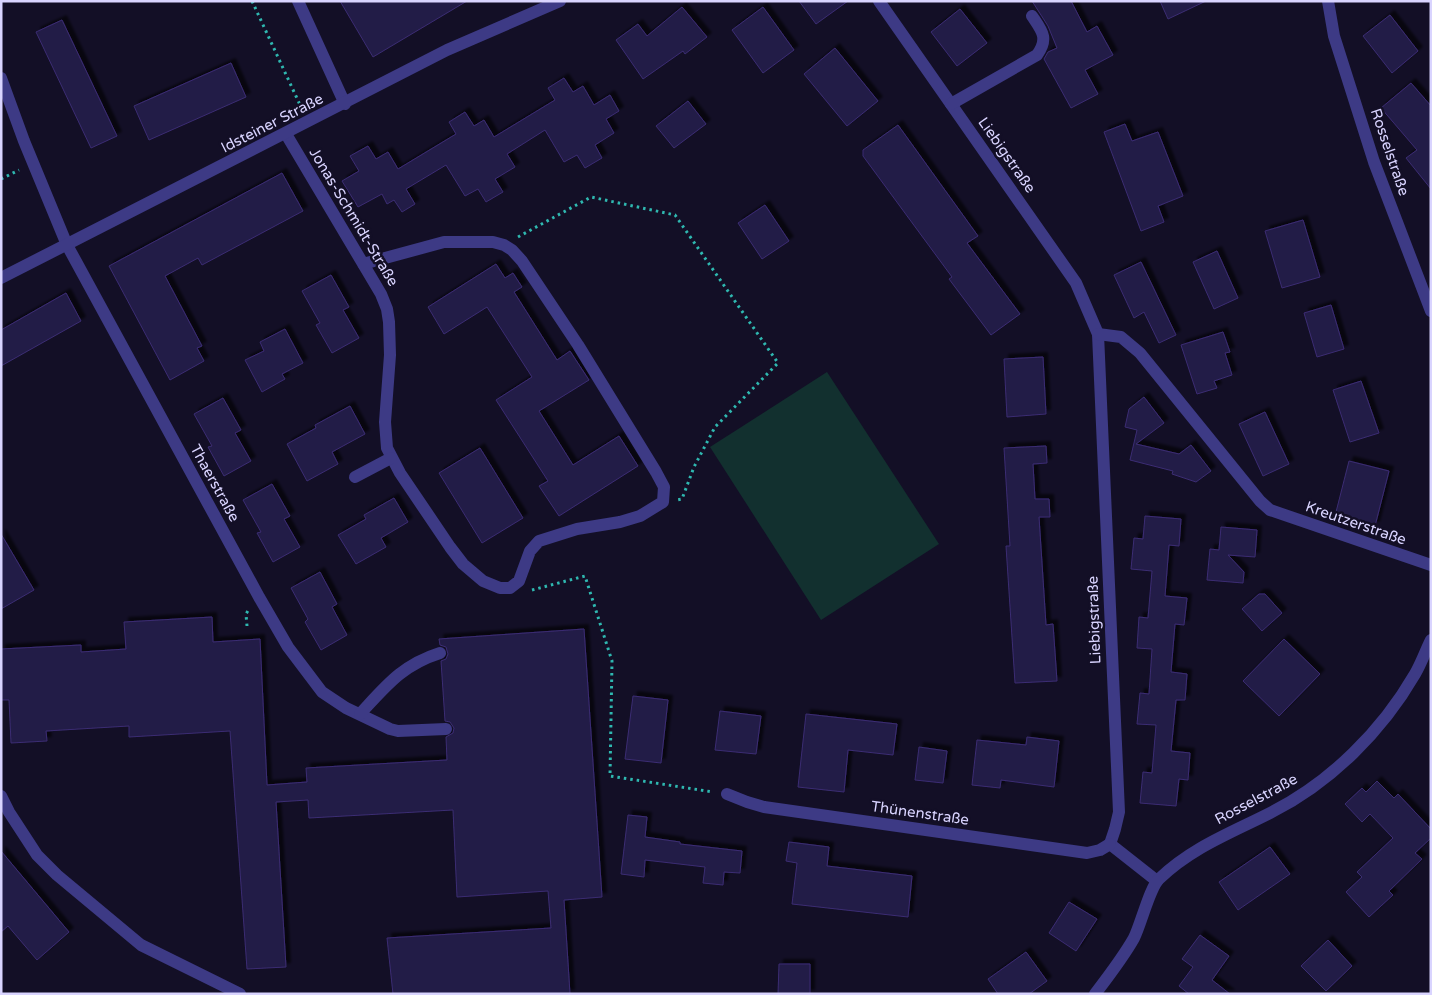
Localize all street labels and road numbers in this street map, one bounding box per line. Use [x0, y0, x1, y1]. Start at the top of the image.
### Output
street label: Idsteiner Straße [218, 90, 326, 156]
street label: Rosselstraße [1367, 106, 1413, 198]
street label: Liebigstraße [974, 114, 1040, 196]
street label: Jonas-Schmidt-Straße [306, 145, 402, 289]
street label: Thaerstraße [186, 441, 244, 525]
street label: Kreutzerstraße [1303, 497, 1409, 549]
street label: Liebigstraße [1083, 576, 1105, 664]
street label: Rosselstraße [1212, 770, 1300, 828]
street label: Thünenstraße [870, 797, 970, 829]

